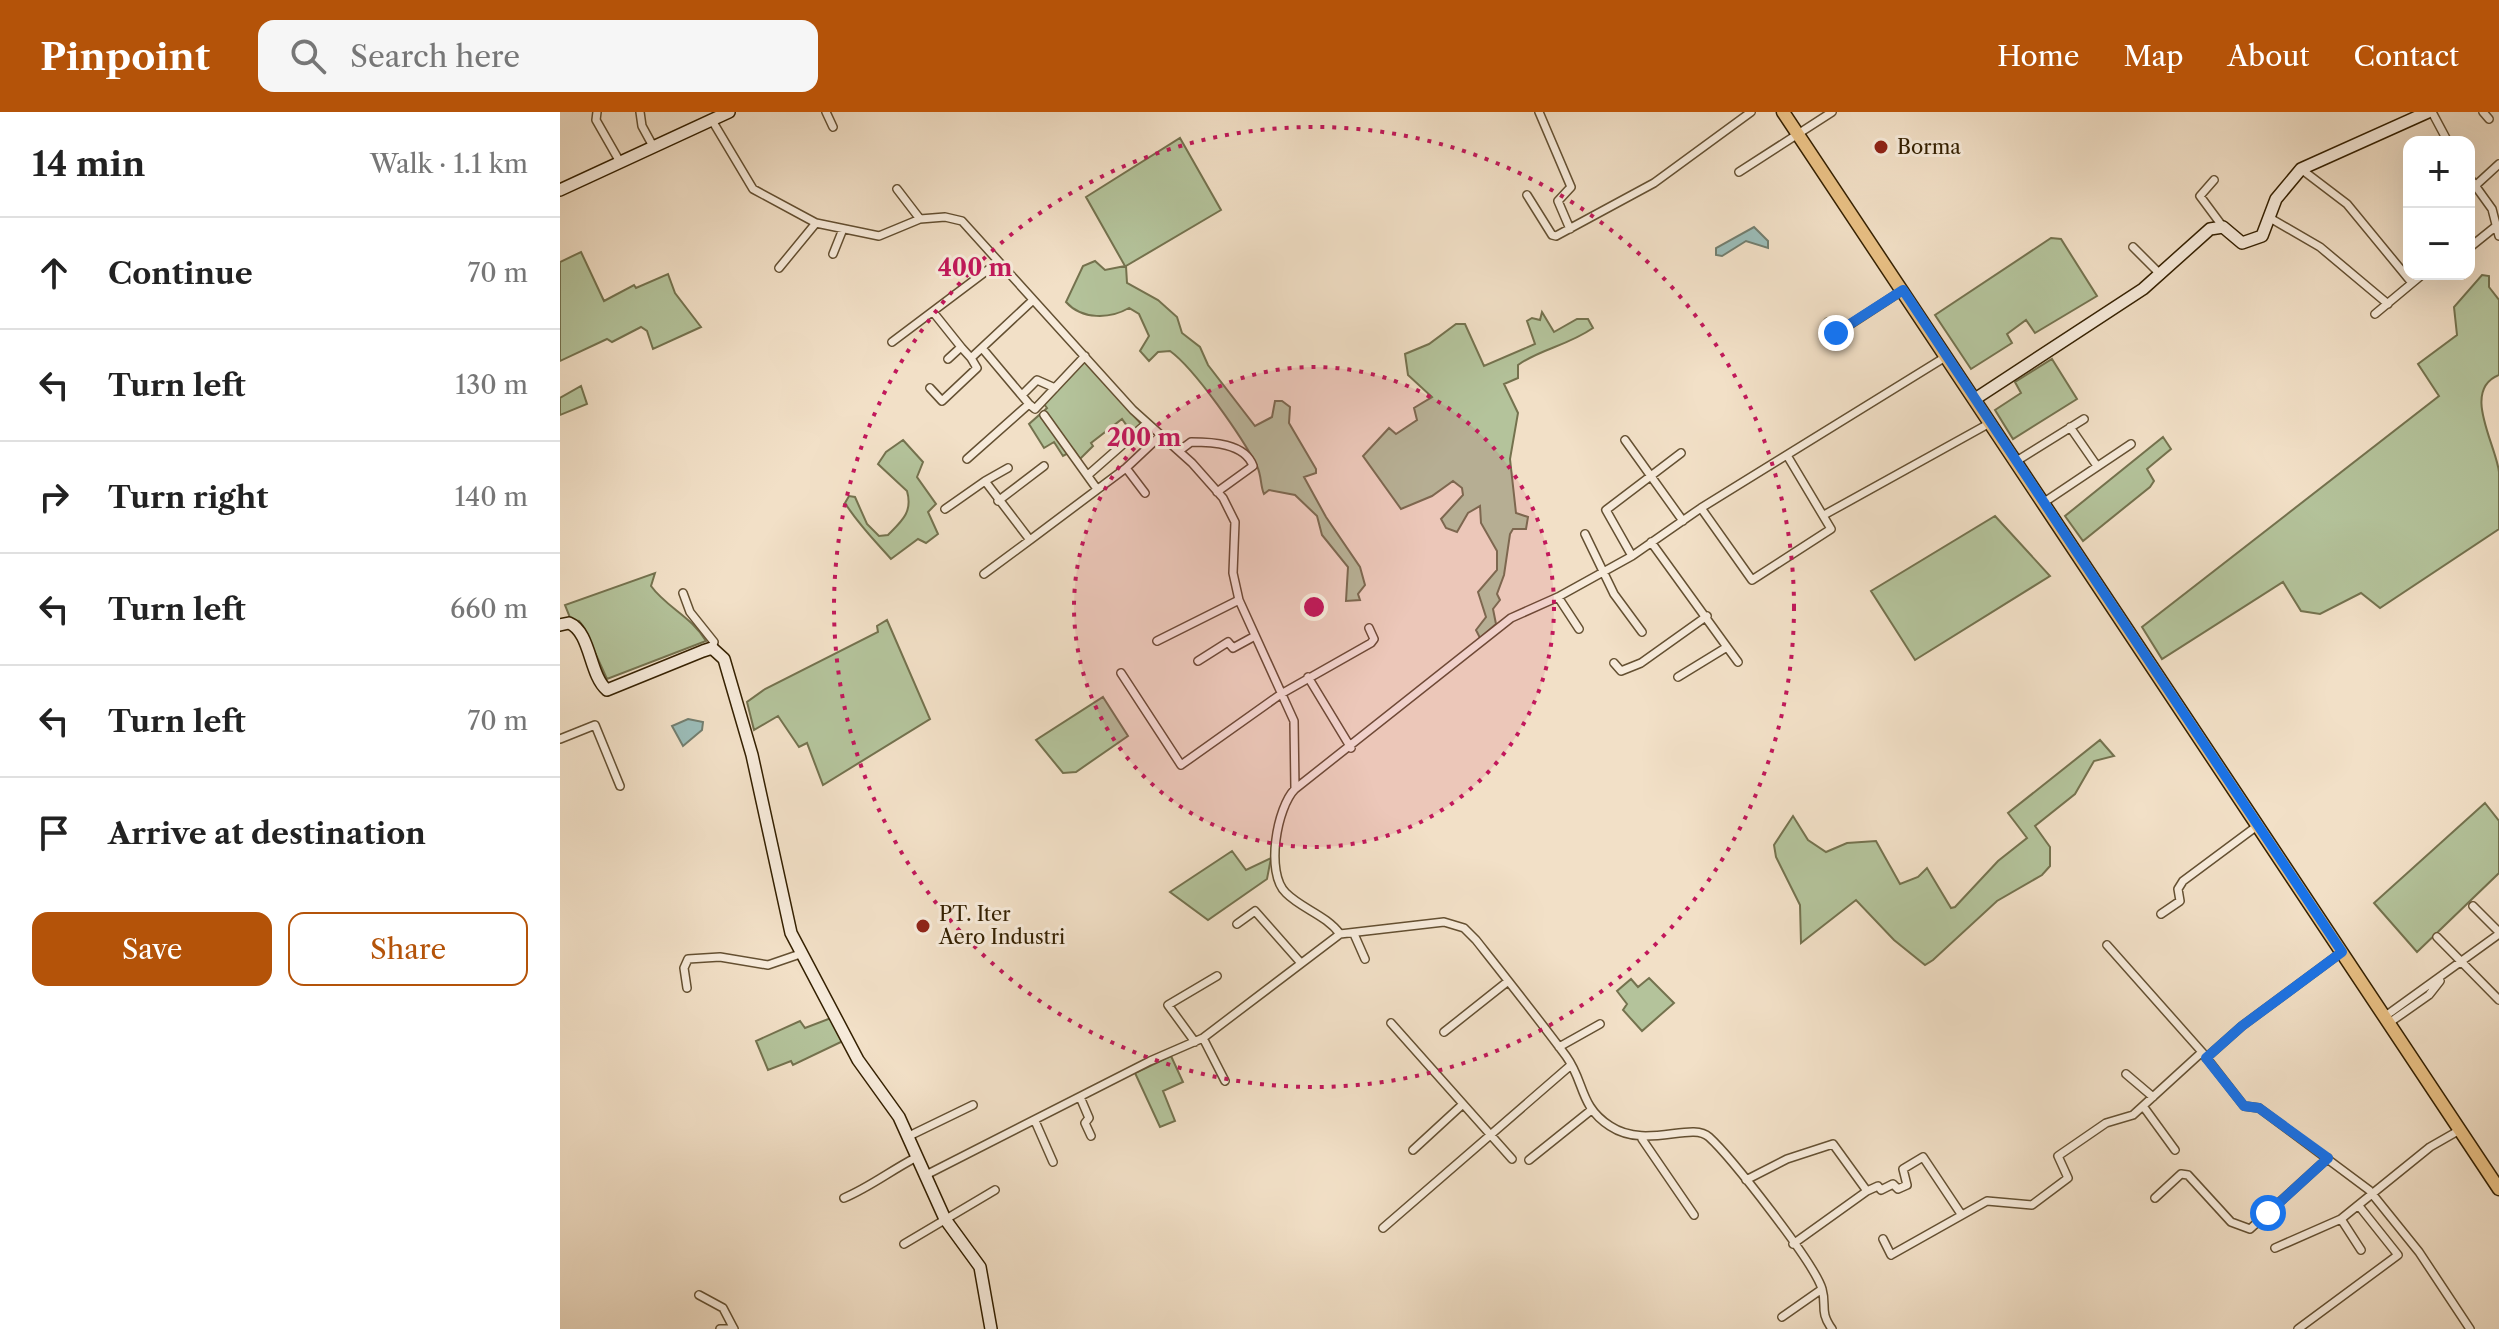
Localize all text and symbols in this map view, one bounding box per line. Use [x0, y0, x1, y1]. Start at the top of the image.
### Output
search box [258, 20, 818, 92]
text: Pinpoint [40, 33, 210, 80]
icon: search [286, 34, 330, 78]
text: Search here [350, 38, 520, 75]
text: Home [1997, 39, 2079, 73]
text: Map [2123, 39, 2183, 73]
text: About [2227, 39, 2309, 73]
text: Contact [2353, 39, 2459, 73]
place label: Borma [1897, 135, 1961, 159]
map controls [2403, 136, 2475, 280]
button: + [2403, 136, 2475, 208]
marker: Borma [1872, 138, 1890, 156]
text: 14 min [32, 143, 145, 185]
text: Walk · 1.1 km [370, 148, 528, 180]
button: − [2403, 208, 2475, 280]
icon: ahead [32, 251, 76, 295]
text: 400 m [938, 253, 1012, 282]
text: Continue [108, 255, 253, 292]
text: 70 m [468, 257, 528, 289]
route end [1818, 315, 1854, 351]
icon: left [32, 363, 76, 407]
text: Turn left [108, 367, 245, 404]
text: 130 m [455, 369, 528, 401]
text: 200 m [1107, 423, 1181, 452]
icon: right [32, 475, 76, 519]
text: Turn right [108, 479, 268, 516]
text: 140 m [454, 481, 528, 513]
icon: left [32, 587, 76, 631]
text: Turn left [108, 591, 245, 628]
text: 660 m [450, 593, 528, 625]
centre of rings [1300, 593, 1328, 621]
icon: left [32, 699, 76, 743]
text: Turn left [108, 703, 245, 740]
text: 70 m [468, 705, 528, 737]
icon: arrive [32, 811, 76, 855]
text: Arrive at destination [108, 815, 426, 852]
place label: PT. Iter Aero Industri [938, 902, 1065, 949]
button: Save [32, 912, 272, 986]
button: Share [288, 912, 528, 986]
marker: PT. Iter Aero Industri [914, 917, 932, 935]
route start [2250, 1195, 2286, 1231]

